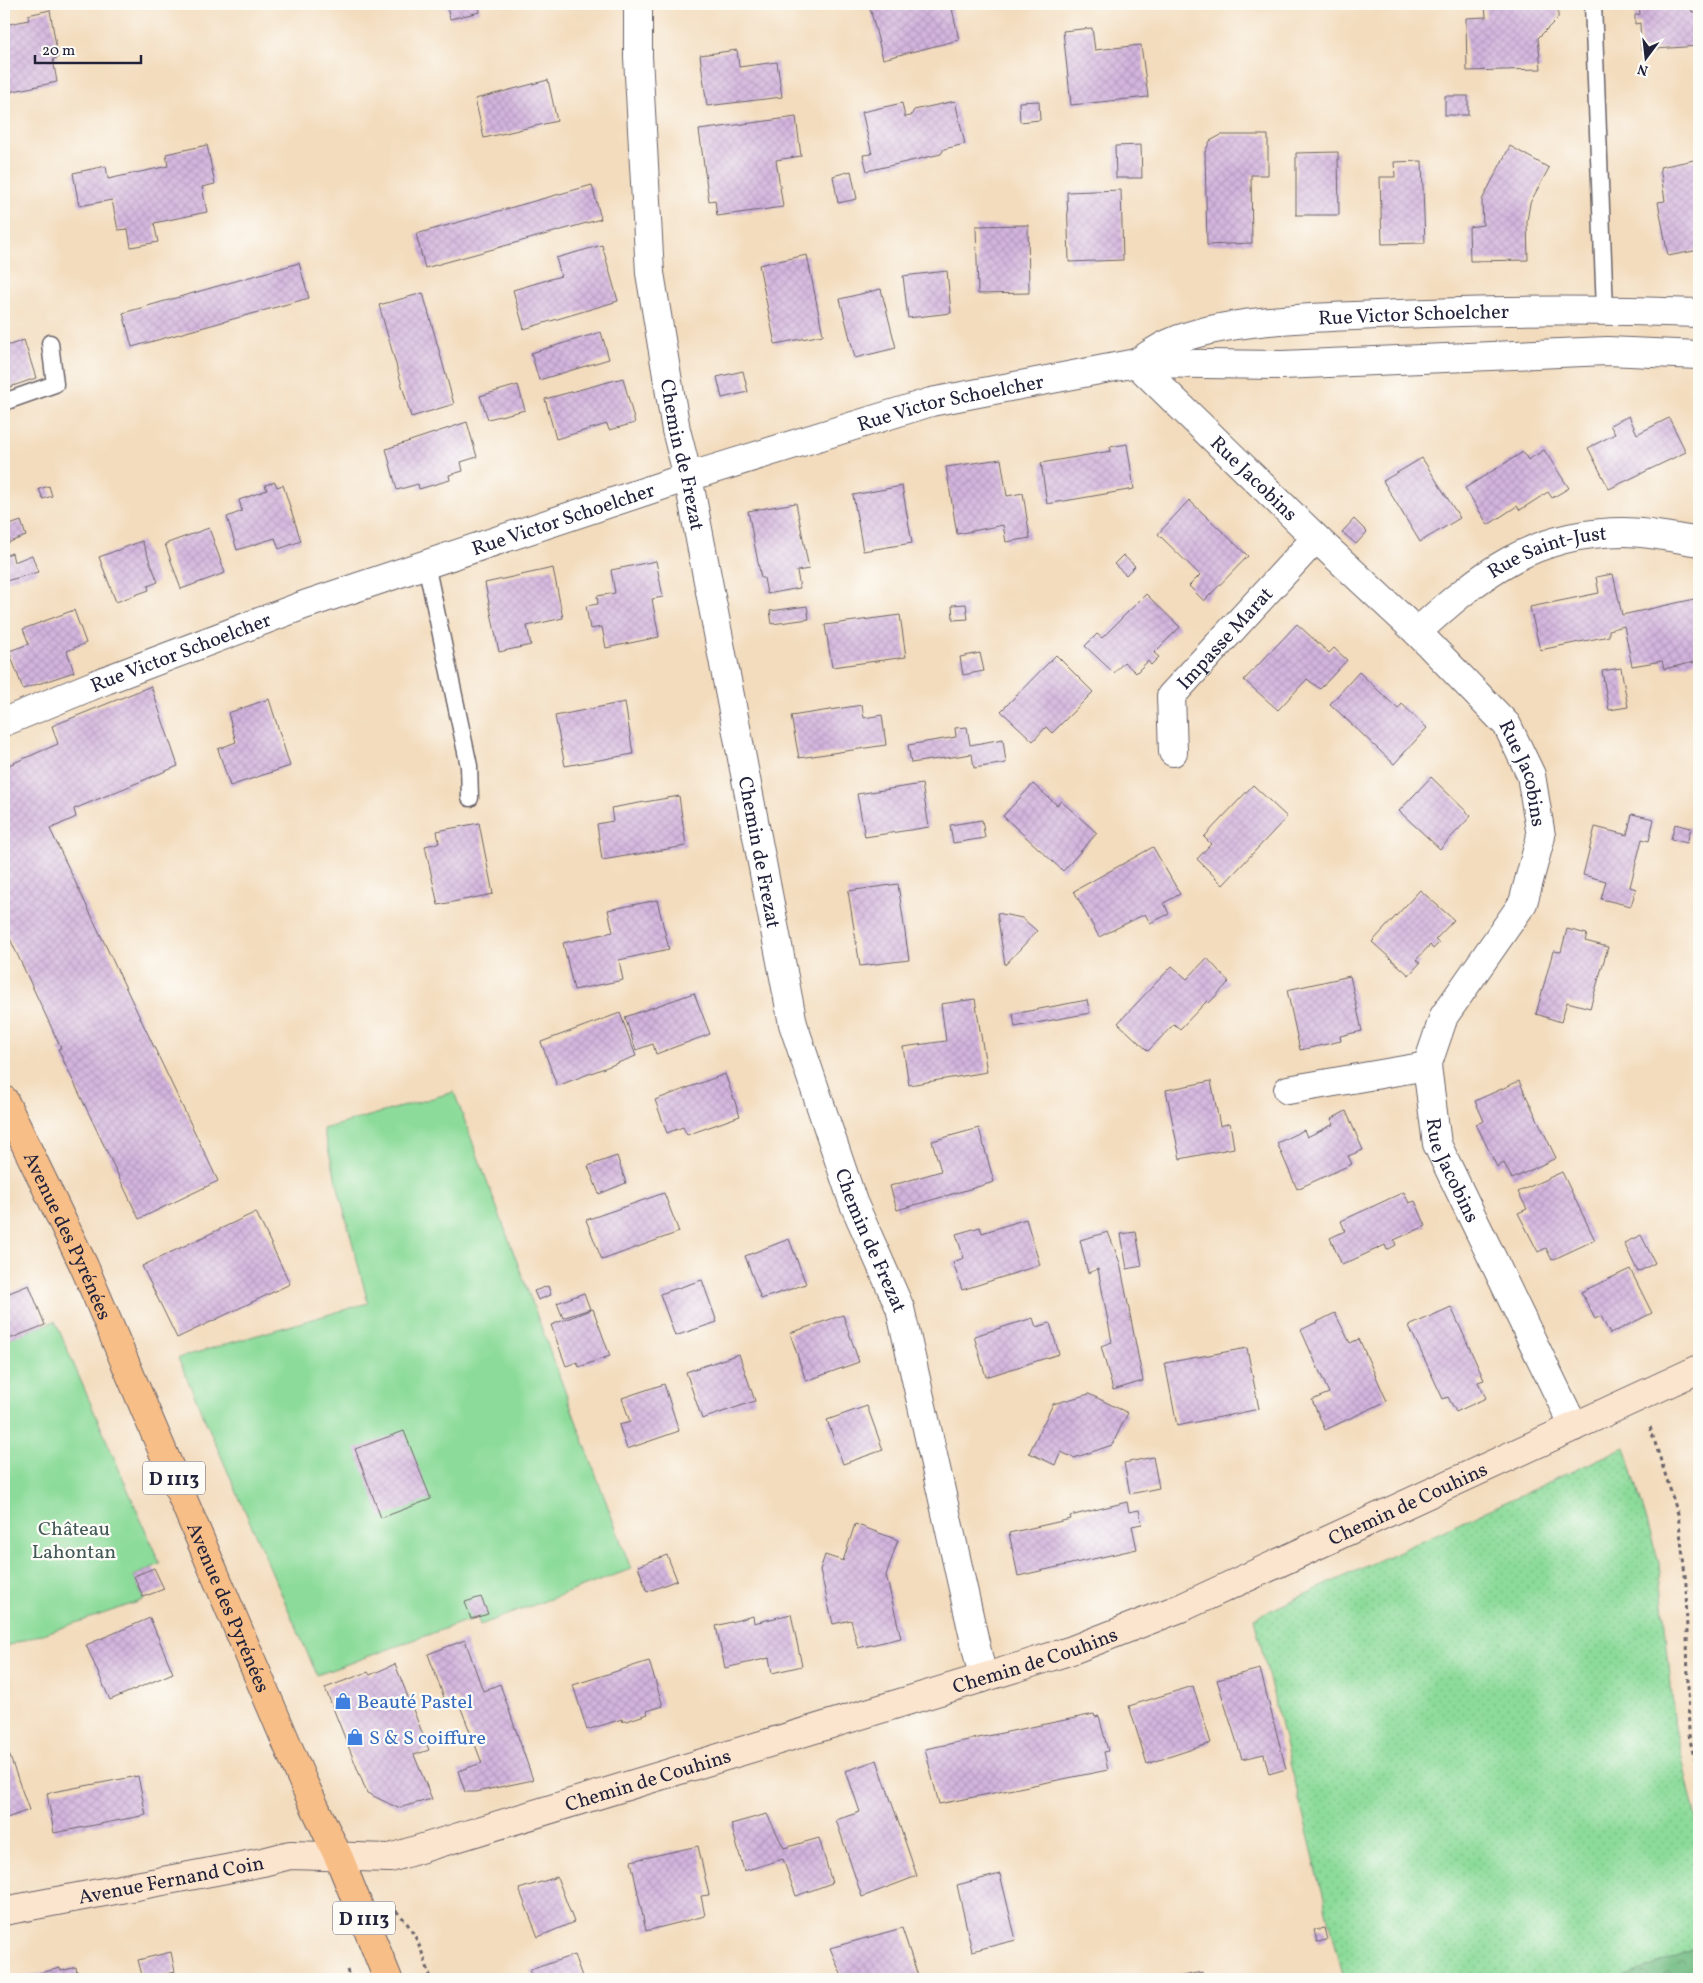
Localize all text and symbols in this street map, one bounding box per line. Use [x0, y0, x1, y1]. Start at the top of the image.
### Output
scale bar [35, 32, 141, 64]
north arrow [1620, 32, 1670, 82]
text: 20 m [42, 41, 75, 62]
text: N [1636, 59, 1650, 80]
street label: Rue Victor Schoelcher [1318, 299, 1509, 334]
street label: Rue Victor Schoelcher [854, 369, 1046, 440]
street label: Chemin de Frezat [652, 377, 710, 533]
street label: Rue Jacobins [1203, 430, 1303, 528]
street label: Rue Victor Schoelcher [468, 477, 659, 564]
street label: Rue Saint-Just [1483, 521, 1608, 587]
street label: Impasse Marat [1171, 582, 1280, 697]
street label: Rue Victor Schoelcher [87, 607, 276, 701]
street label: Rue Jacobins [1491, 716, 1551, 829]
street label: Chemin de Frezat [730, 774, 786, 931]
street label: Rue Jacobins [1418, 1116, 1485, 1228]
street label: Avenue des Pyrénées [15, 1148, 117, 1325]
street label: Chemin de Frezat [827, 1165, 912, 1318]
street label: Chemin de Couhins [1324, 1456, 1493, 1554]
road number: D 1113 [143, 1462, 205, 1495]
park label: Château Lahontan [32, 1516, 116, 1567]
street label: Avenue des Pyrénées [179, 1518, 276, 1698]
street label: Chemin de Couhins [949, 1622, 1122, 1702]
place label: Beauté Pastel [357, 1689, 473, 1717]
shop icon: Beauté Pastel [333, 1691, 353, 1711]
place label: S & S coiffure [369, 1725, 486, 1753]
shop icon: S & S coiffure [345, 1727, 365, 1747]
street label: Chemin de Couhins [562, 1743, 735, 1820]
street label: Avenue Fernand Coin [76, 1850, 267, 1913]
road number: D 1113 [333, 1902, 395, 1935]

